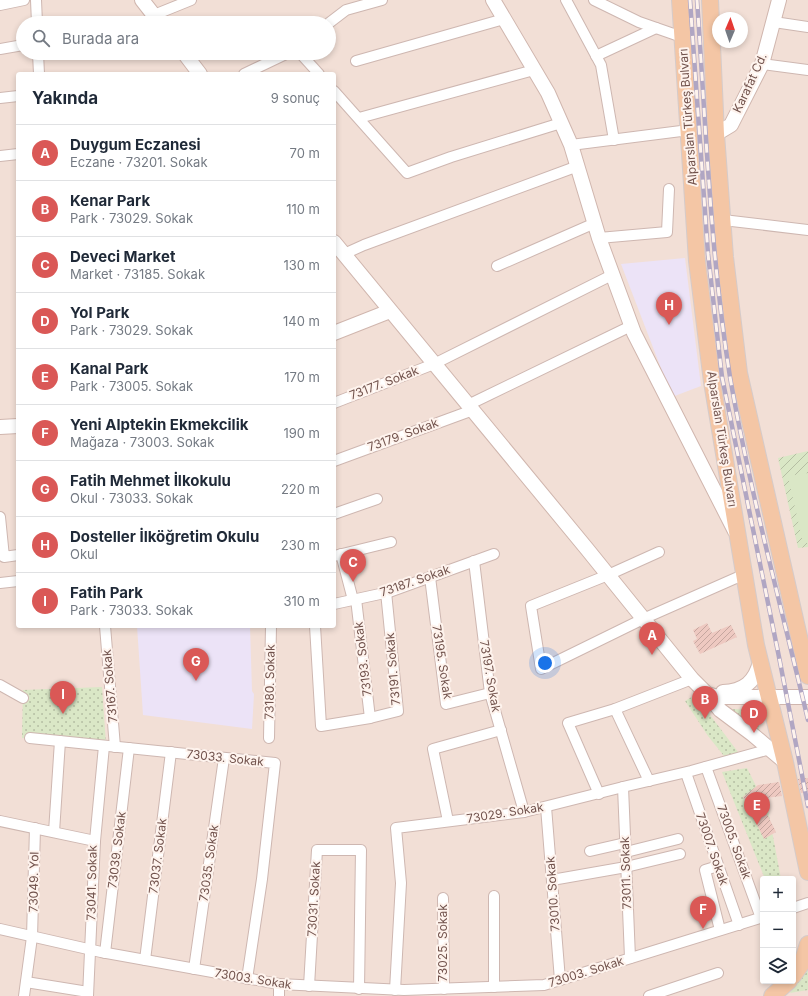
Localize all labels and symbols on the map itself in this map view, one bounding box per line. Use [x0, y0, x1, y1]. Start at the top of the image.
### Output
north arrow [712, 12, 748, 48]
street label: Alparslan Türkeş Bulvarı [675, 48, 700, 186]
street label: Karafat Cd. [729, 51, 770, 115]
pin: H [656, 292, 682, 325]
street label: 73177. Sokak [347, 362, 421, 403]
street label: Alparslan Türkeş Bulvarı [704, 370, 741, 508]
street label: 73179. Sokak [365, 415, 441, 454]
pin: C [340, 549, 366, 582]
street label: 73187. Sokak [378, 561, 452, 600]
street label: 73193. Sokak [350, 620, 375, 697]
pin: A [639, 622, 665, 655]
street label: 73195. Sokak [429, 624, 456, 701]
street label: 73191. Sokak [382, 632, 403, 706]
street label: 73197. Sokak [477, 639, 504, 714]
street label: 73180. Sokak [261, 644, 278, 720]
street label: 73167. Sokak [99, 648, 120, 723]
pin: G [183, 648, 209, 681]
your location [535, 653, 555, 673]
pin: I [50, 681, 76, 714]
pin: B [692, 686, 718, 719]
pin: D [741, 700, 767, 733]
street label: 73033. Sokak [186, 746, 265, 769]
pin: E [744, 792, 770, 825]
street label: 73029. Sokak [465, 799, 545, 826]
street label: 73005. Sokak [714, 803, 755, 881]
street label: 73039. Sokak [104, 810, 129, 889]
street label: 73007. Sokak [693, 811, 732, 888]
street label: 73037. Sokak [145, 817, 170, 895]
street label: 73035. Sokak [196, 823, 221, 902]
street label: 73011. Sokak [617, 836, 634, 910]
street label: 73041. Sokak [83, 845, 100, 921]
street label: 73049. Yol [25, 852, 42, 912]
street label: 73010. Sokak [542, 856, 563, 932]
street label: 73031. Sokak [304, 860, 323, 937]
pin: F [690, 896, 716, 929]
street label: 73025. Sokak [435, 904, 450, 982]
street label: 73003. Sokak [546, 953, 626, 990]
street label: 73003. Sokak [213, 965, 293, 992]

